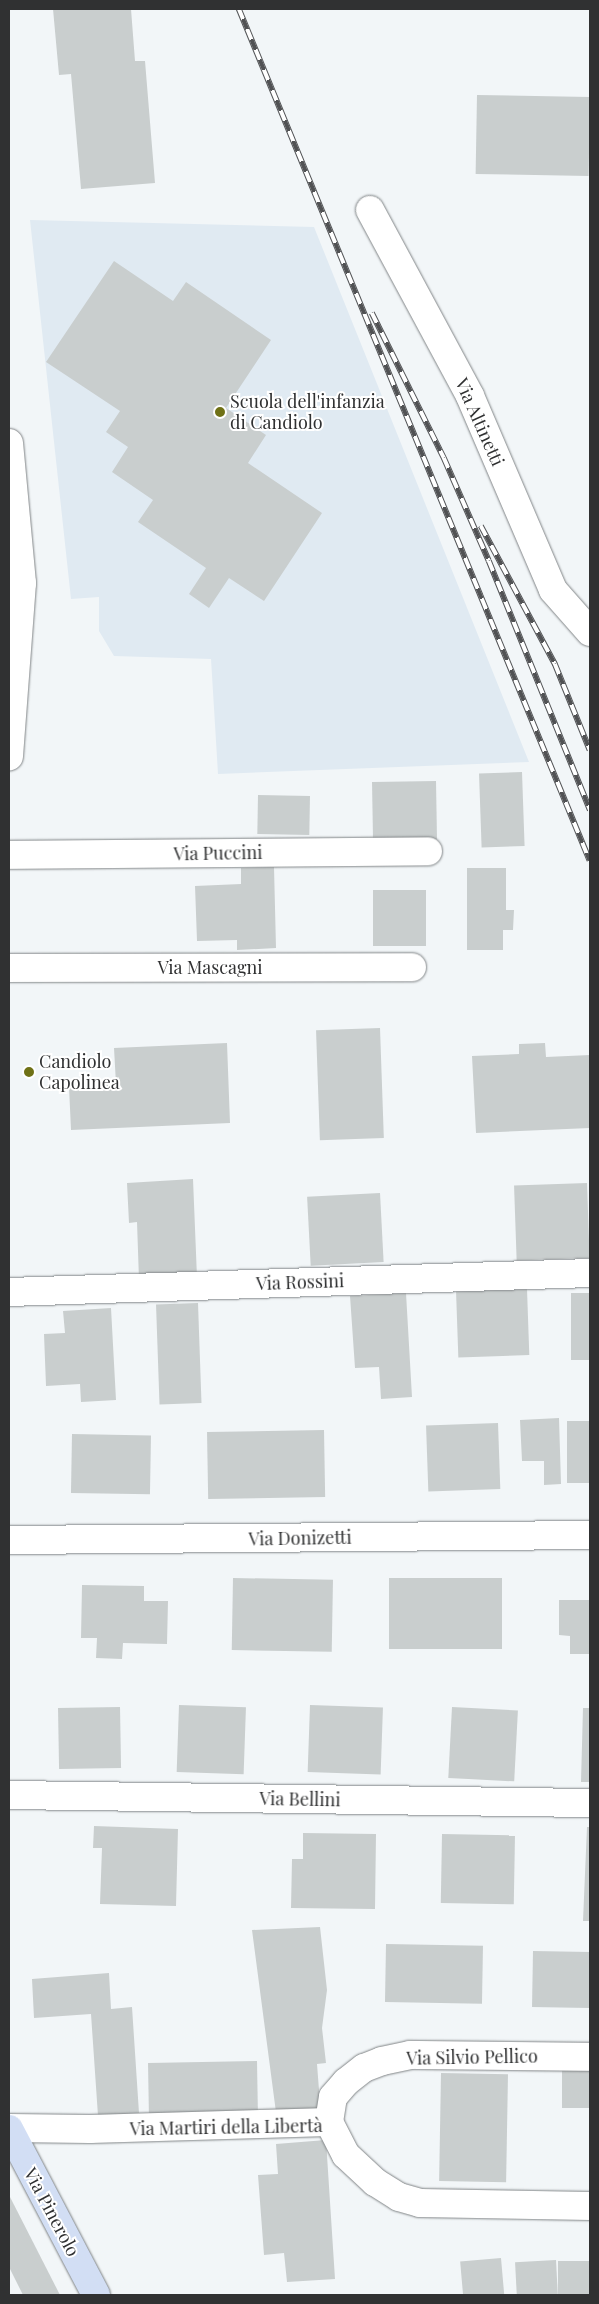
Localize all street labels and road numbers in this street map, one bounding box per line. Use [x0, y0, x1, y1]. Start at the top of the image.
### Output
street label: Via Altinetti [451, 374, 509, 470]
street label: Via Puccini [173, 841, 263, 865]
street label: Via Mascagni [157, 956, 263, 978]
street label: Via Rossini [255, 1270, 345, 1294]
street label: Via Donizetti [248, 1526, 352, 1550]
street label: Via Bellini [259, 1787, 341, 1811]
street label: Via Silvio Pellico [406, 2045, 538, 2069]
street label: Via Martiri della Libertà [129, 2115, 323, 2139]
street label: Via Pinerolo [20, 2164, 84, 2260]

